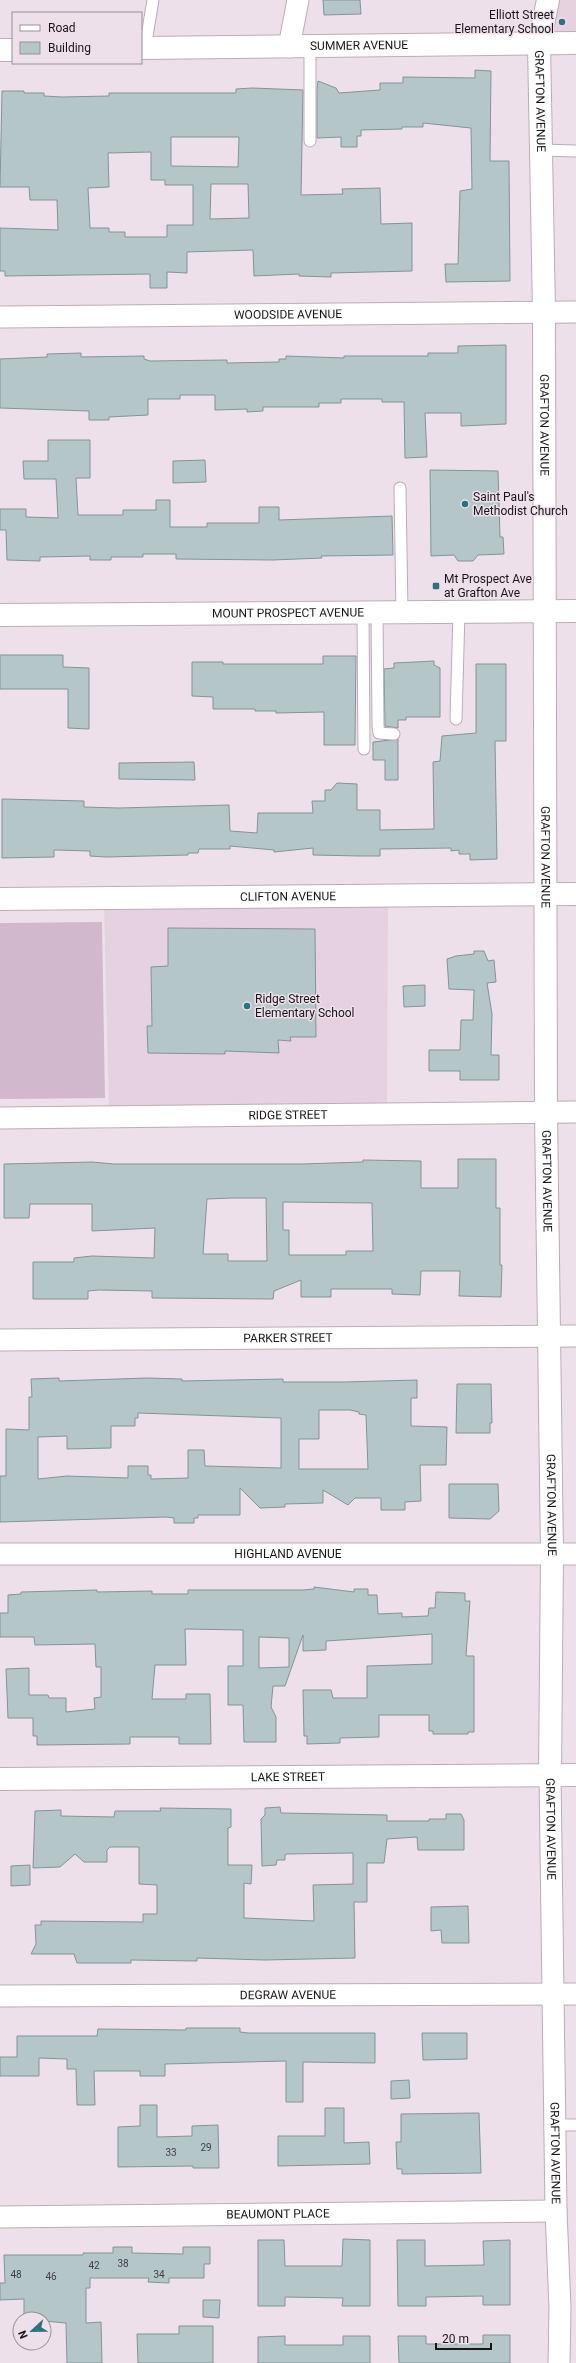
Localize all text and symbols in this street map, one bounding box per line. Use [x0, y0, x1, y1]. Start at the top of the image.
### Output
place label: Elliott Street Elementary School [454, 8, 554, 36]
legend [12, 12, 142, 64]
marker: Elliott Street Elementary School [557, 17, 567, 27]
text: Road [48, 21, 76, 35]
street label: SUMMER AVENUE [310, 38, 408, 53]
text: Building [48, 41, 91, 55]
street label: GRAFTON AVENUE [532, 50, 548, 152]
street label: WOODSIDE AVENUE [234, 307, 342, 322]
street label: GRAFTON AVENUE [537, 374, 551, 476]
place label: Saint Paul's Methodist Church [473, 490, 568, 518]
marker: Saint Paul's Methodist Church [460, 499, 470, 509]
place label: Mt Prospect Ave at Grafton Ave [444, 572, 532, 600]
marker: Mt Prospect Ave at Grafton Ave [431, 581, 441, 591]
street label: MOUNT PROSPECT AVENUE [212, 605, 364, 621]
street label: GRAFTON AVENUE [538, 806, 552, 908]
street label: CLIFTON AVENUE [240, 889, 336, 904]
place label: Ridge Street Elementary School [255, 992, 355, 1020]
marker: Ridge Street Elementary School [242, 1001, 252, 1011]
street label: RIDGE STREET [248, 1108, 328, 1122]
street label: GRAFTON AVENUE [539, 1130, 555, 1232]
street label: PARKER STREET [243, 1331, 333, 1345]
street label: GRAFTON AVENUE [544, 1454, 559, 1556]
street label: HIGHLAND AVENUE [234, 1547, 342, 1561]
street label: LAKE STREET [251, 1770, 325, 1784]
street label: GRAFTON AVENUE [543, 1778, 558, 1880]
street label: DEGRAW AVENUE [240, 1988, 336, 2002]
street label: GRAFTON AVENUE [548, 2102, 563, 2204]
house number: 29 [200, 2142, 212, 2153]
house number: 33 [165, 2147, 177, 2158]
street label: BEAUMONT PLACE [226, 2206, 330, 2222]
house number: 38 [117, 2258, 129, 2269]
house number: 42 [88, 2260, 100, 2271]
house number: 48 [10, 2269, 22, 2280]
house number: 34 [153, 2269, 165, 2280]
house number: 46 [45, 2271, 57, 2282]
north arrow [12, 2311, 52, 2351]
scale bar [436, 2325, 491, 2351]
text: N [16, 2328, 31, 2341]
text: 20 m [442, 2332, 469, 2346]

